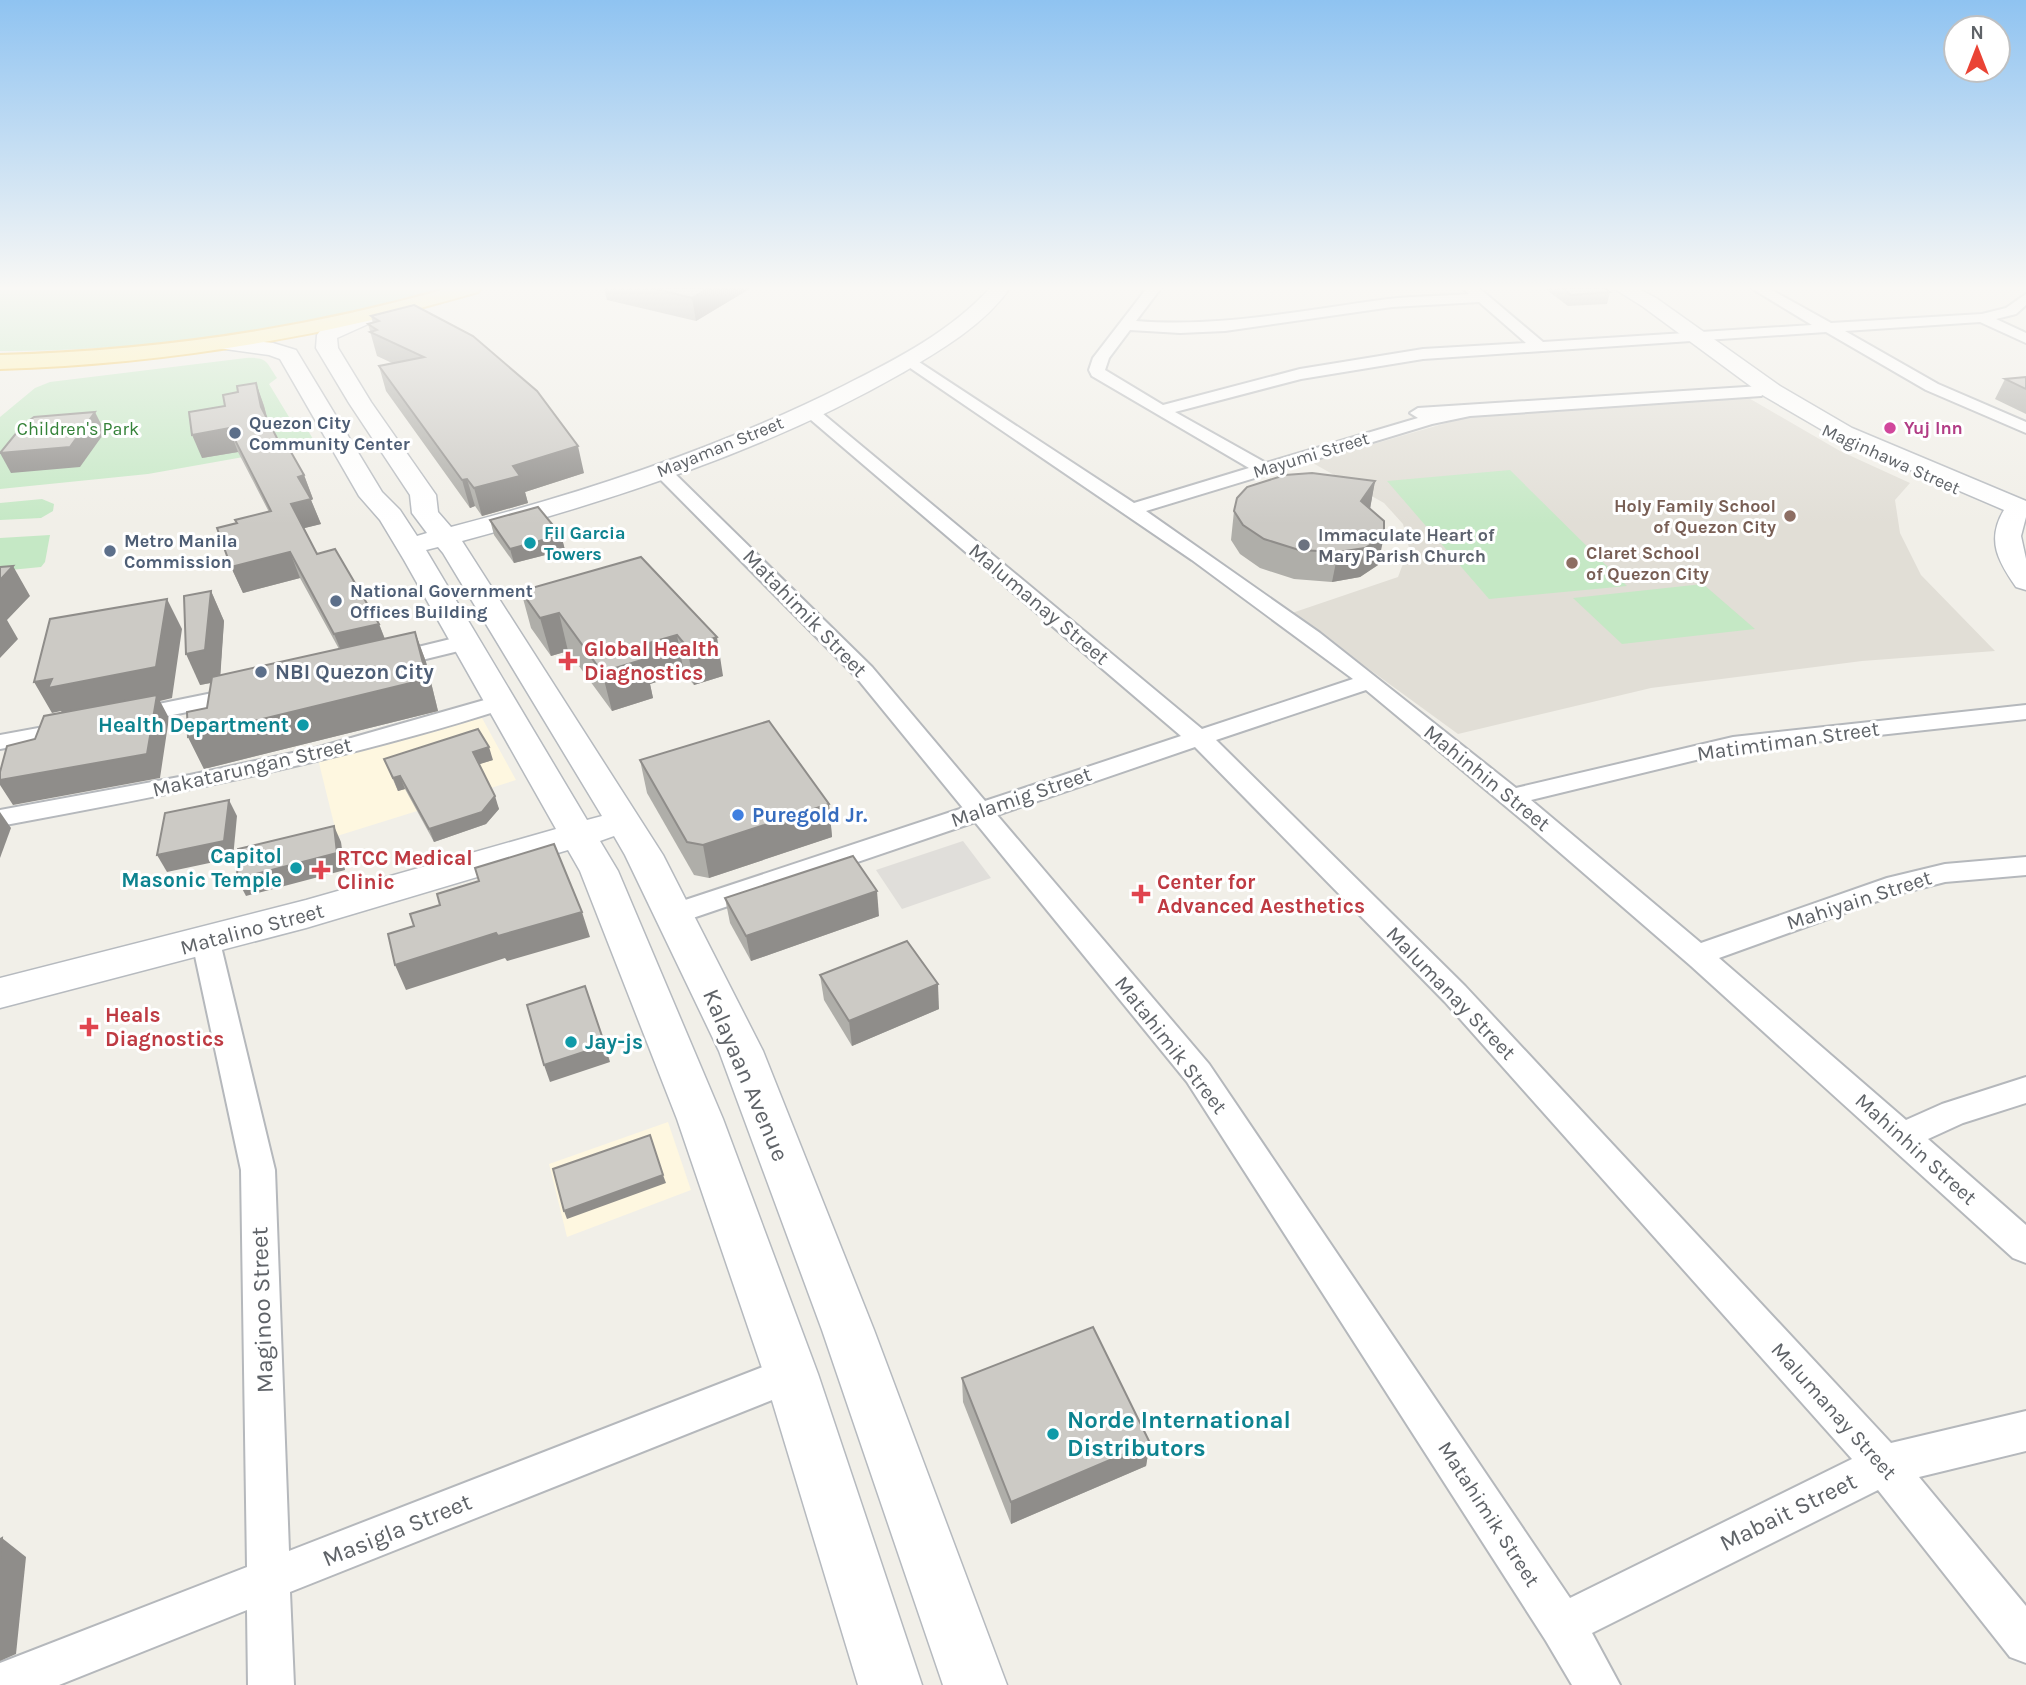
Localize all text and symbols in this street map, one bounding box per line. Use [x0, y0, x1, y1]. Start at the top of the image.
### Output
north arrow [1942, 14, 2012, 84]
text: N [1970, 22, 1984, 44]
street label: Mayaman Street [653, 411, 787, 482]
place label: Quezon City Community Center [249, 412, 410, 455]
place label: Yuj Inn [1904, 417, 1963, 439]
park label: Children's Park [17, 418, 139, 440]
street label: Maginhawa Street [1818, 419, 1964, 499]
marker: Yuj Inn [1882, 420, 1898, 436]
marker: Quezon City Community Center [227, 425, 243, 441]
street label: Mayumi Street [1250, 427, 1372, 483]
place label: Holy Family School of Quezon City [1614, 495, 1776, 538]
marker: Holy Family School of Quezon City [1782, 508, 1798, 524]
place label: Fil Garcia Towers [544, 522, 626, 565]
place label: Immaculate Heart of Mary Parish Church [1318, 524, 1495, 567]
place label: Metro Manila Commission [124, 530, 238, 573]
marker: Fil Garcia Towers [522, 535, 538, 551]
marker: Immaculate Heart of Mary Parish Church [1296, 537, 1312, 553]
street label: Malumanay Street [964, 538, 1114, 670]
place label: Claret School of Quezon City [1586, 542, 1709, 585]
marker: Metro Manila Commission [102, 543, 118, 559]
street label: Matahimik Street [738, 544, 872, 682]
marker: Claret School of Quezon City [1564, 555, 1580, 571]
place label: National Government Offices Building [350, 580, 533, 623]
marker: National Government Offices Building [328, 593, 344, 609]
place label: Global Health Diagnostics [584, 637, 719, 685]
marker: Global Health Diagnostics [558, 651, 578, 671]
place label: NBI Quezon City [275, 660, 434, 684]
marker: NBI Quezon City [253, 664, 269, 680]
place label: Health Department [98, 713, 289, 737]
street label: Matimtiman Street [1695, 716, 1881, 766]
marker: Health Department [295, 717, 311, 733]
street label: Mahinhin Street [1419, 720, 1555, 836]
street label: Makatarungan Street [150, 732, 354, 802]
street label: Malamig Street [948, 762, 1095, 832]
place label: Puregold Jr. [752, 803, 868, 827]
marker: Puregold Jr. [730, 807, 746, 823]
place label: Capitol Masonic Temple [121, 844, 282, 892]
place label: RTCC Medical Clinic [337, 846, 473, 894]
marker: Capitol Masonic Temple [288, 860, 304, 876]
marker: RTCC Medical Clinic [311, 860, 331, 880]
street label: Mahiyain Street [1783, 865, 1935, 935]
place label: Center for Advanced Aesthetics [1157, 870, 1365, 918]
marker: Center for Advanced Aesthetics [1131, 884, 1151, 904]
street label: Matalino Street [178, 898, 327, 960]
street label: Malumanay Street [1381, 921, 1521, 1065]
street label: Matahimik Street [1110, 971, 1232, 1119]
street label: Kalayaan Avenue [697, 985, 795, 1165]
place label: Heals Diagnostics [105, 1003, 224, 1051]
marker: Heals Diagnostics [79, 1017, 99, 1037]
place label: Jay-js [585, 1030, 643, 1054]
marker: Jay-js [563, 1034, 579, 1050]
street label: Mahinhin Street [1850, 1088, 1982, 1210]
street label: Maginoo Street [245, 1226, 279, 1394]
street label: Malumanay Street [1766, 1338, 1902, 1484]
place label: Norde International Distributors [1067, 1406, 1291, 1462]
marker: Norde International Distributors [1045, 1426, 1061, 1442]
street label: Matahimik Street [1433, 1437, 1545, 1591]
street label: Mabait Street [1715, 1467, 1861, 1557]
street label: Masigla Street [318, 1487, 476, 1573]

